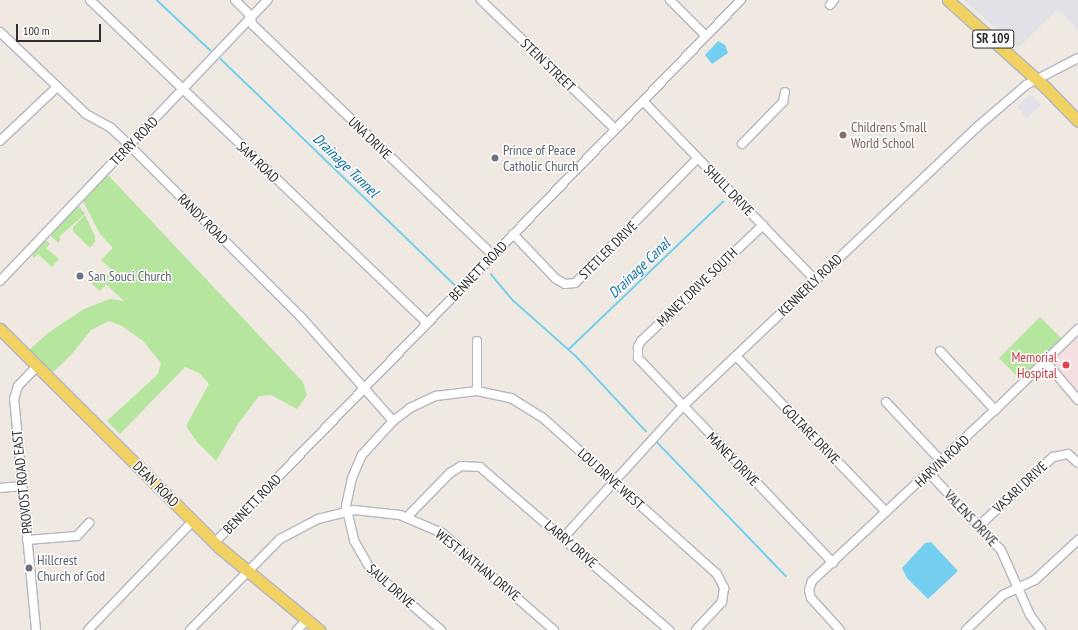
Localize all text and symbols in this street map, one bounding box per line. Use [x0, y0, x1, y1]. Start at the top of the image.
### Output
scale bar [18, 16, 103, 42]
text: 100 m [23, 23, 50, 38]
road number: SR 109 [972, 28, 1014, 50]
street label: STEIN STREET [517, 35, 579, 95]
street label: TERRY ROAD [106, 113, 162, 169]
street label: UNA DRIVE [345, 113, 395, 163]
place label: Childrens Small World School [851, 119, 927, 152]
water label: Drainage Tunnel [309, 129, 383, 201]
marker: Childrens Small World School [838, 130, 848, 140]
street label: SAM ROAD [233, 138, 283, 186]
place label: Prince of Peace Catholic Church [503, 142, 579, 174]
marker: Prince of Peace Catholic Church [490, 153, 500, 163]
street label: SHULL DRIVE [700, 161, 758, 219]
street label: RANDY ROAD [174, 190, 232, 248]
street label: STETLER DRIVE [575, 217, 641, 283]
water label: Drainage Canal [605, 234, 673, 302]
street label: BENNETT ROAD [445, 237, 511, 305]
street label: MANEY DRIVE SOUTH [653, 244, 741, 330]
street label: KENNERLY ROAD [775, 250, 845, 320]
place label: San Souci Church [88, 268, 171, 284]
marker: San Souci Church [75, 271, 85, 281]
place label: Memorial Hospital [1011, 349, 1057, 382]
marker: Memorial Hospital [1060, 359, 1072, 371]
street label: GOLTARE DRIVE [778, 401, 844, 467]
street label: PROVOST ROAD EAST [8, 429, 36, 535]
street label: MANEY DRIVE [703, 429, 763, 489]
street label: HARVIN ROAD [911, 432, 973, 490]
street label: LOU DRIVE WEST [574, 445, 648, 513]
street label: DEAN ROAD [129, 457, 183, 511]
street label: VASARI DRIVE [989, 458, 1051, 516]
street label: BENNETT ROAD [219, 470, 285, 538]
street label: VALENS DRIVE [941, 486, 1001, 550]
street label: LARRY DRIVE [541, 517, 601, 571]
street label: WEST NATHAN DRIVE [432, 526, 524, 604]
place label: Hillcrest Church of God [37, 552, 105, 584]
street label: SAUL DRIVE [364, 560, 418, 612]
marker: Hillcrest Church of God [24, 563, 34, 573]

